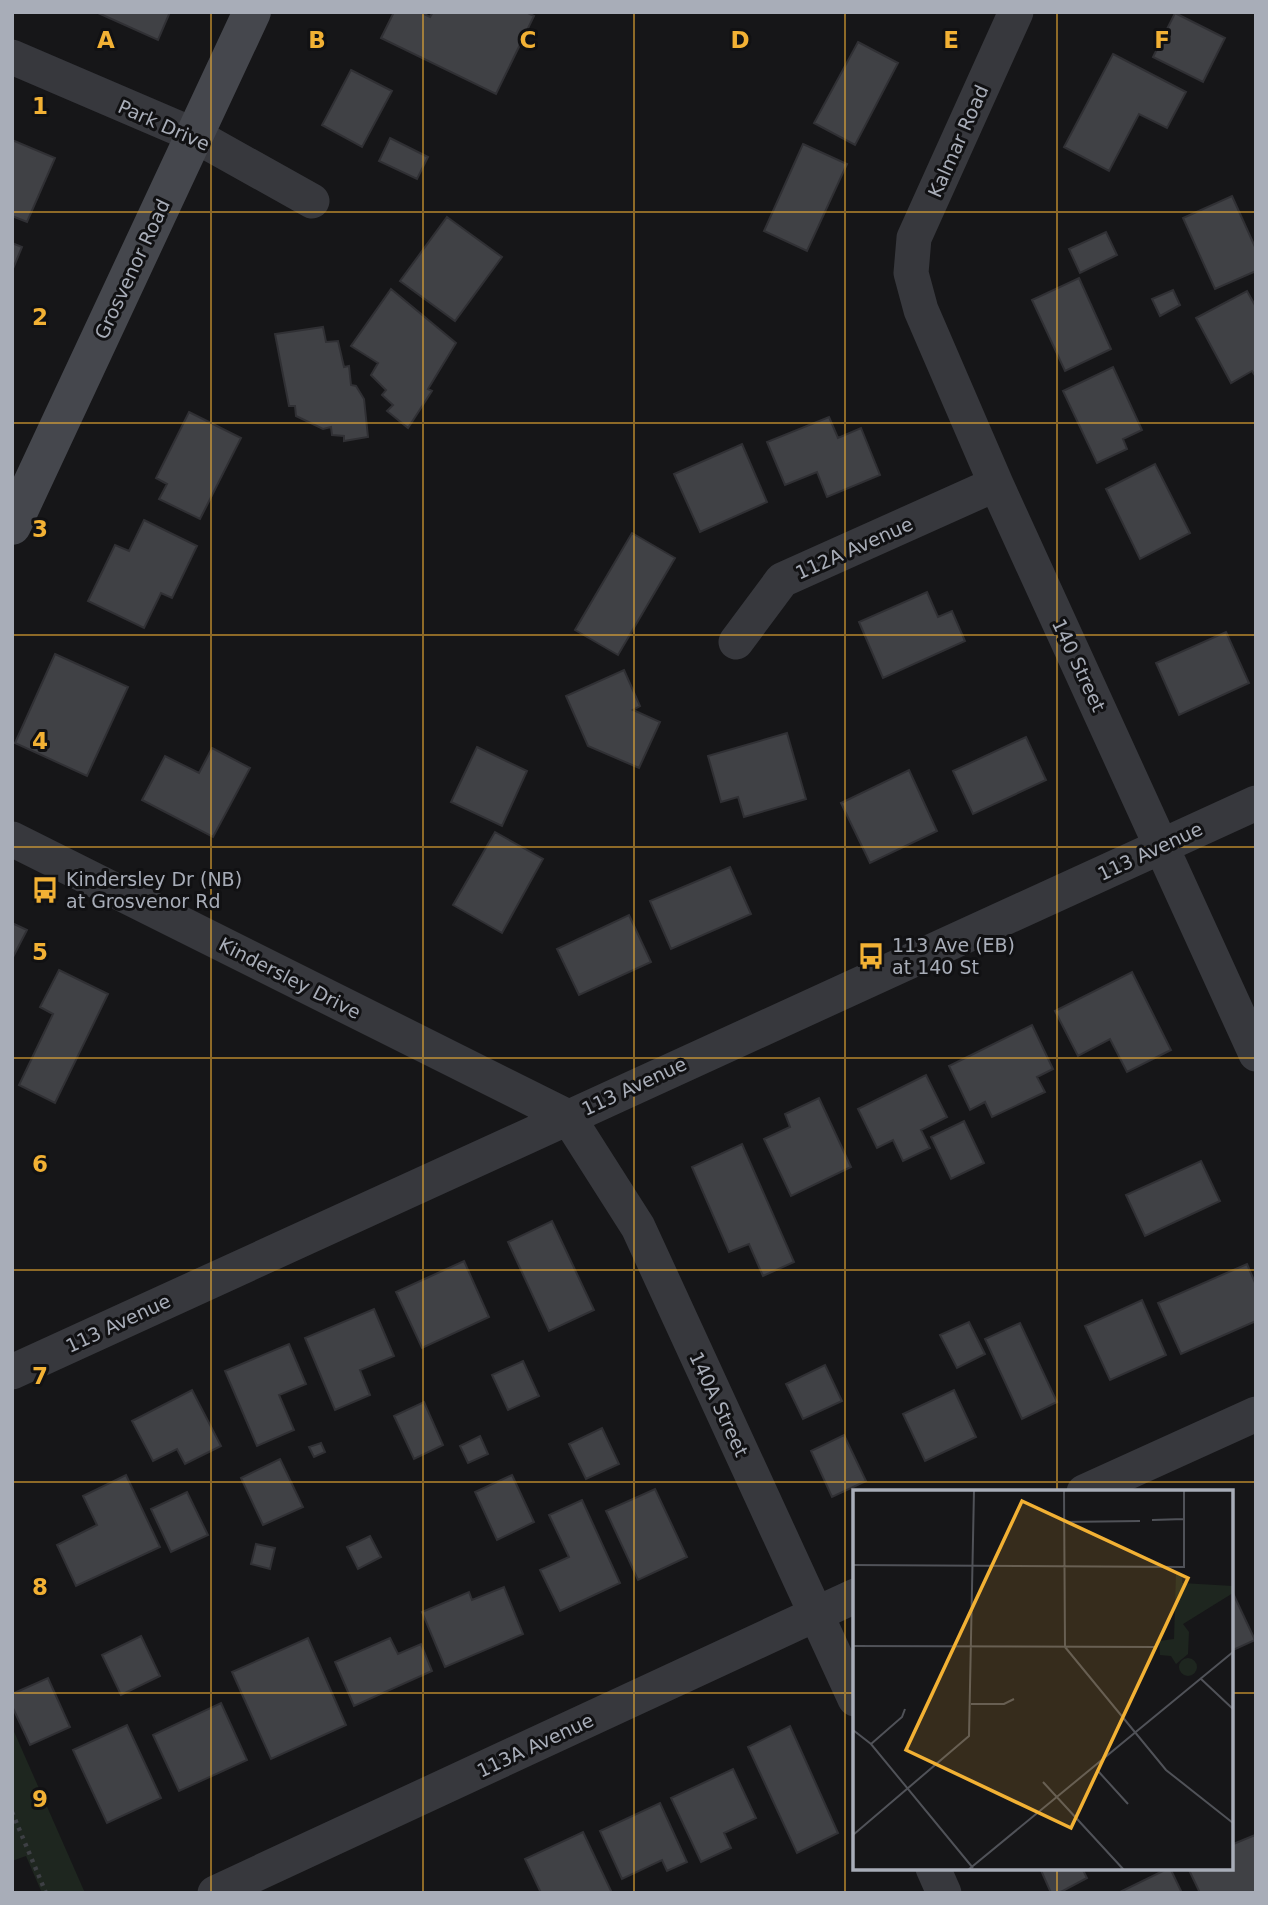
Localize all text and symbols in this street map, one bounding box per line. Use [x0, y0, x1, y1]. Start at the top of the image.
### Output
text: A [97, 27, 115, 53]
text: B [308, 27, 326, 53]
text: C [520, 27, 536, 53]
text: D [730, 27, 750, 53]
text: E [943, 27, 959, 53]
text: F [1154, 27, 1170, 53]
street label: Kalmar Road [923, 81, 993, 201]
text: 1 [32, 93, 48, 119]
street label: Park Drive [115, 95, 213, 155]
street label: Grosvenor Road [90, 196, 174, 342]
text: 2 [32, 304, 48, 330]
street label: 112A Avenue [792, 512, 916, 584]
text: 3 [32, 516, 48, 542]
street label: 140 Street [1048, 615, 1110, 715]
text: 4 [32, 728, 48, 754]
street label: 113 Avenue [1094, 817, 1206, 885]
place label: Kindersley Dr (NB) at Grosvenor Rd [66, 868, 242, 912]
bus stop icon: Kindersley Dr (NB) at Grosvenor Rd [30, 875, 60, 905]
street label: Kindersley Drive [215, 933, 365, 1023]
place label: 113 Ave (EB) at 140 St [892, 934, 1015, 978]
text: 5 [32, 939, 48, 965]
bus stop icon: 113 Ave (EB) at 140 St [856, 941, 886, 971]
street label: 113 Avenue [578, 1052, 690, 1120]
text: 6 [32, 1151, 48, 1177]
street label: 113 Avenue [62, 1289, 174, 1357]
street label: 140A Street [685, 1348, 753, 1460]
text: 7 [32, 1363, 48, 1389]
inset map [853, 1490, 1233, 1870]
text: 8 [32, 1574, 48, 1600]
street label: 113A Avenue [473, 1708, 597, 1782]
text: 9 [32, 1786, 48, 1812]

